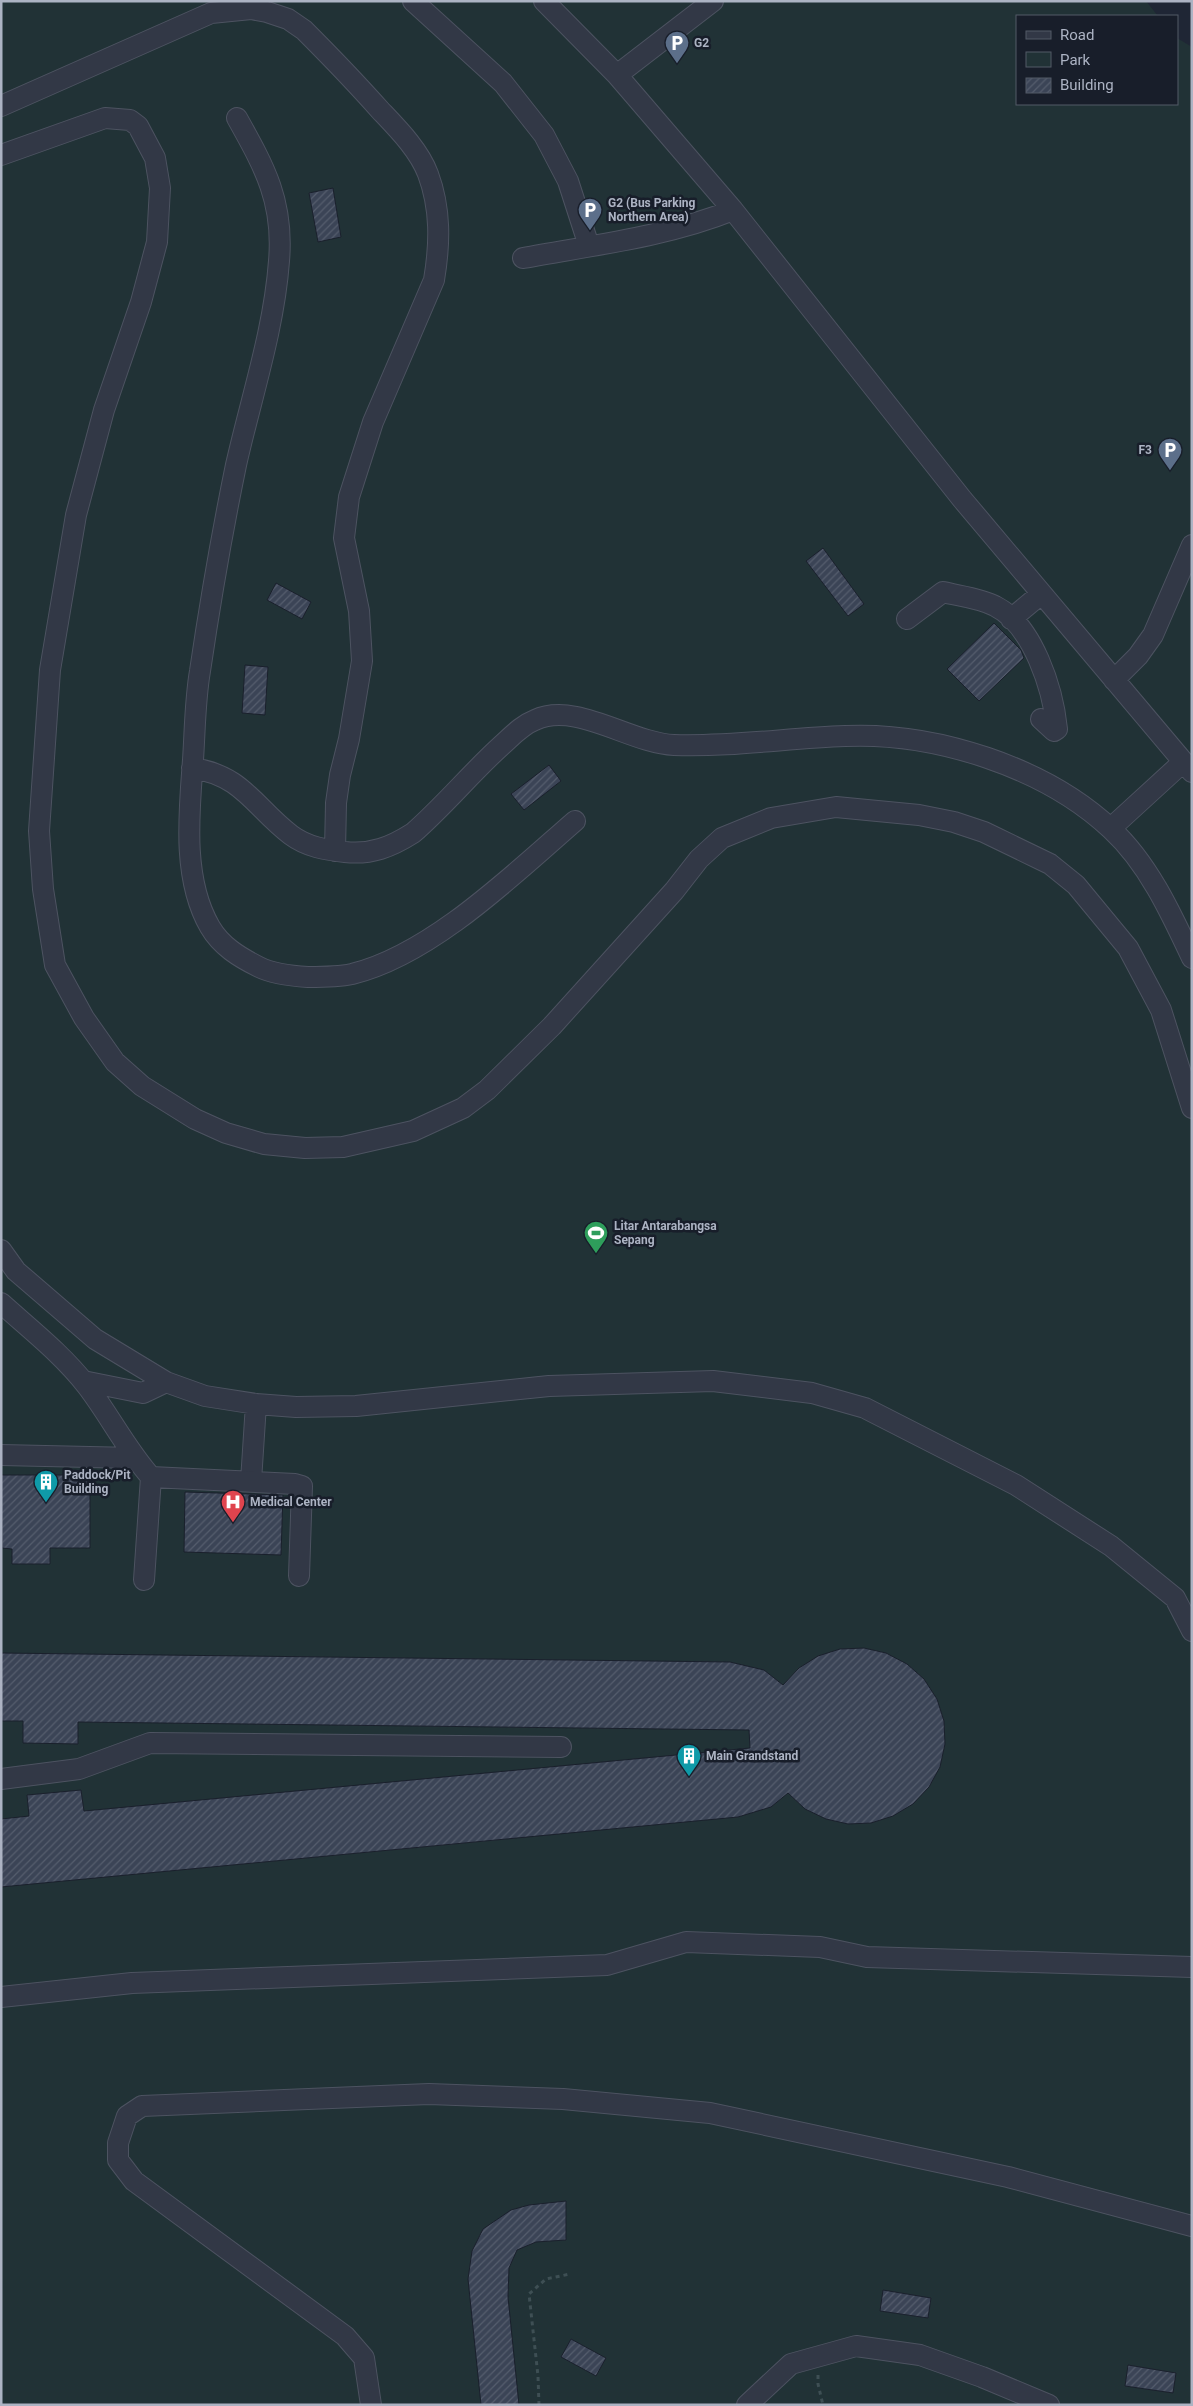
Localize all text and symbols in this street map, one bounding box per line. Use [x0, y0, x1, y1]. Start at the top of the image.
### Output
legend [1016, 15, 1178, 105]
text: Road [1060, 26, 1094, 44]
parking icon: G2 [664, 30, 690, 64]
place label: G2 [694, 36, 709, 50]
text: Park [1060, 51, 1091, 69]
text: Building [1060, 76, 1114, 94]
place label: G2 (Bus Parking Northern Area) [608, 196, 696, 224]
parking icon: G2 (Bus Parking Northern Area) [577, 197, 603, 231]
parking icon: F3 [1157, 437, 1183, 471]
place label: F3 [1139, 443, 1152, 457]
place label: Litar Antarabangsa Sepang [614, 1219, 717, 1247]
sports icon: Litar Antarabangsa Sepang [583, 1220, 609, 1254]
place label: Paddock/Pit Building [64, 1468, 130, 1496]
building icon: Paddock/Pit Building [33, 1469, 59, 1503]
hospital icon: Medical Center [220, 1489, 246, 1523]
place label: Medical Center [250, 1495, 332, 1509]
building icon: Main Grandstand [676, 1743, 702, 1777]
place label: Main Grandstand [706, 1749, 798, 1763]

